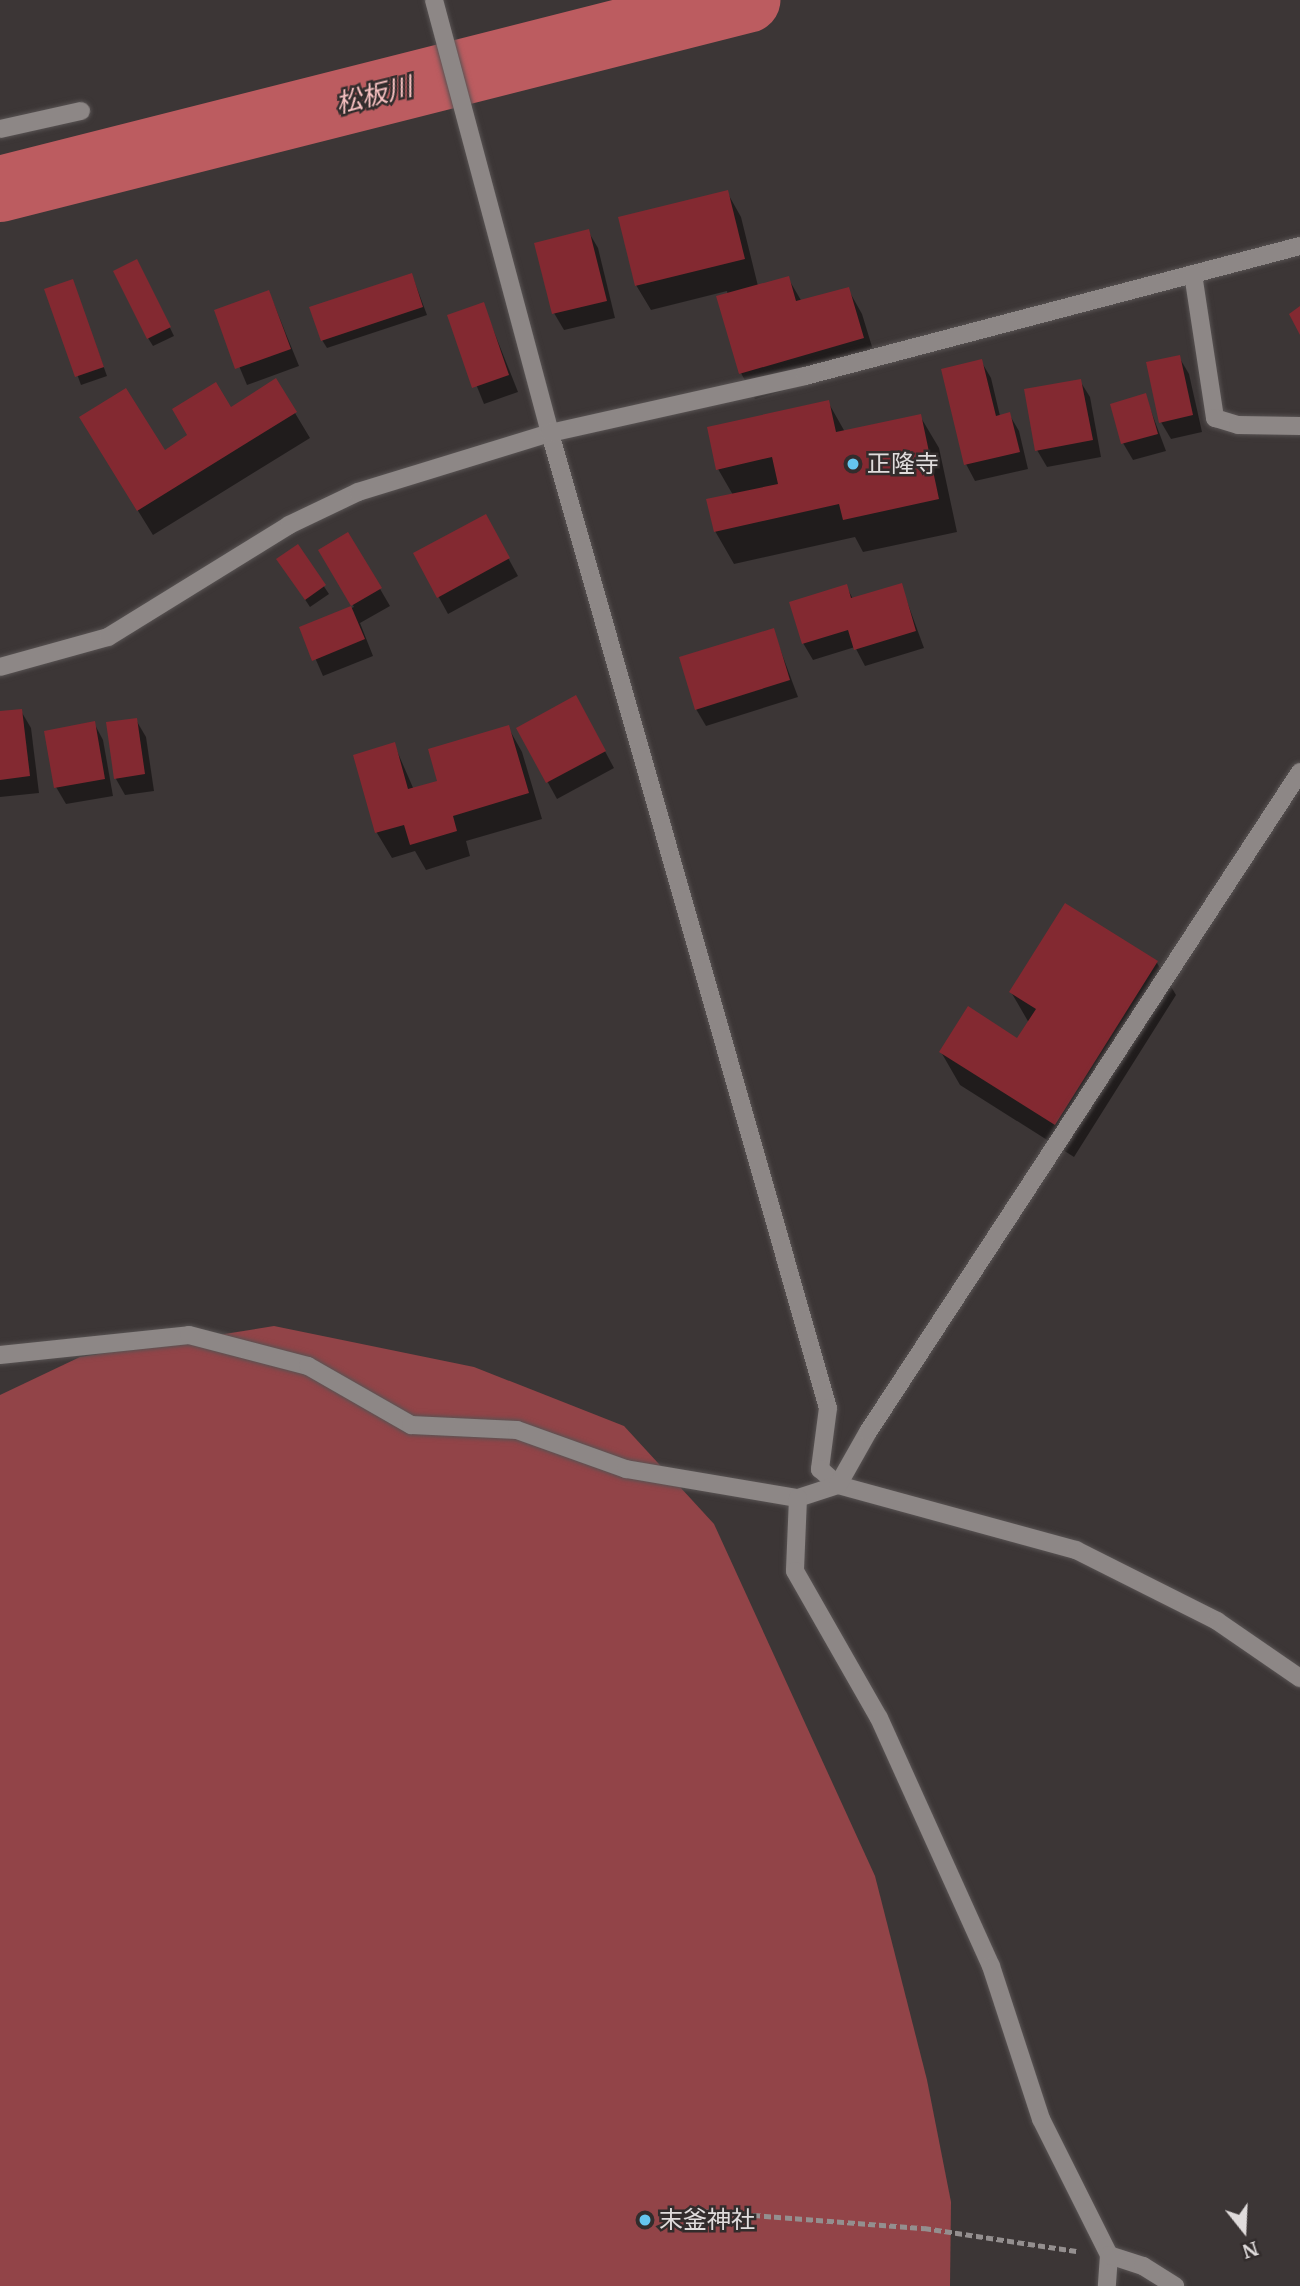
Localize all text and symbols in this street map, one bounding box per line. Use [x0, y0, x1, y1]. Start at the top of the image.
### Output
water label: 松板川 [332, 70, 416, 120]
place label: 正隆寺 [867, 450, 939, 478]
marker: 正隆寺 [845, 456, 861, 472]
north arrow [1209, 2195, 1279, 2265]
place label: 末釜神社 [659, 2206, 755, 2234]
marker: 末釜神社 [637, 2212, 653, 2228]
text: N [1240, 2236, 1261, 2264]

